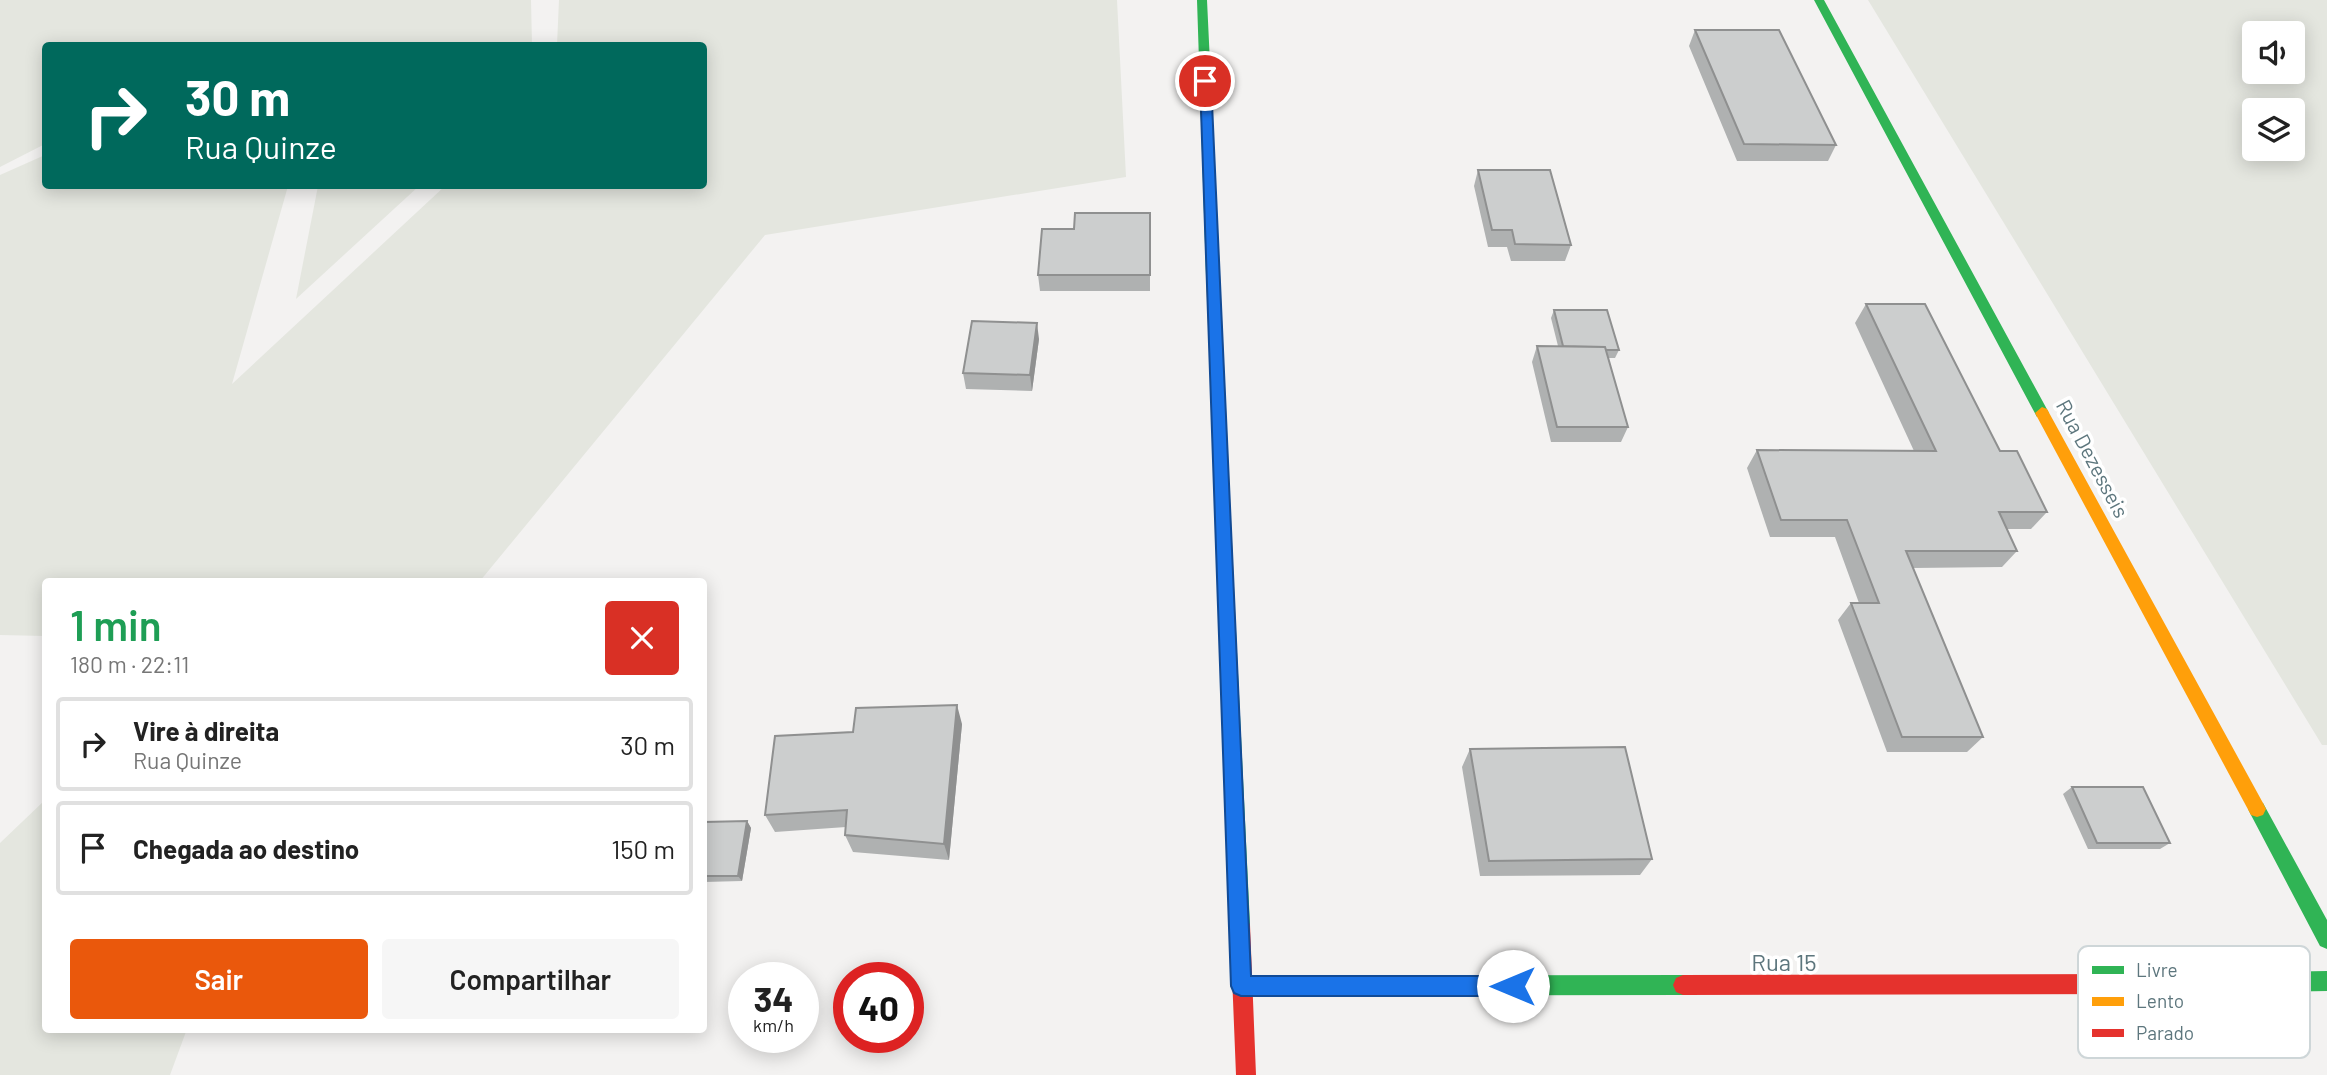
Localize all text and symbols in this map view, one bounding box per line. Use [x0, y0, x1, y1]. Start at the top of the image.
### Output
map controls [2242, 21, 2305, 161]
button: sound [2242, 21, 2305, 84]
pin [1175, 51, 1235, 111]
icon: arrive [1186, 62, 1224, 100]
text: 30 m [185, 67, 290, 126]
icon: right [70, 70, 161, 161]
button: layers [2242, 98, 2305, 161]
text: Rua Quinze [185, 127, 337, 165]
street label: Rua Dezesseis [2052, 395, 2135, 522]
text: 1 min [70, 599, 162, 649]
button: close [605, 601, 679, 675]
text: 180 m · 22:11 [70, 650, 189, 678]
text: Vire à direita [133, 715, 279, 746]
icon: right [74, 725, 112, 763]
text: 30 m [620, 729, 675, 760]
text: Rua Quinze [133, 746, 242, 774]
icon: arrive [74, 829, 112, 867]
text: Chegada ao destino [133, 833, 359, 864]
text: 150 m [611, 833, 675, 864]
button: Sair [70, 939, 368, 1019]
button: Compartilhar [382, 939, 679, 1019]
legend [2078, 946, 2310, 1058]
street label: Rua 15 [1751, 947, 1817, 976]
position arrow [1476, 949, 1550, 1023]
text: Livre [2136, 958, 2178, 981]
speed limit sign: 40 [833, 962, 924, 1053]
text: 34 [753, 977, 794, 1019]
text: Lento [2136, 989, 2184, 1012]
text: km/h [753, 1014, 794, 1036]
text: Parado [2136, 1021, 2194, 1044]

